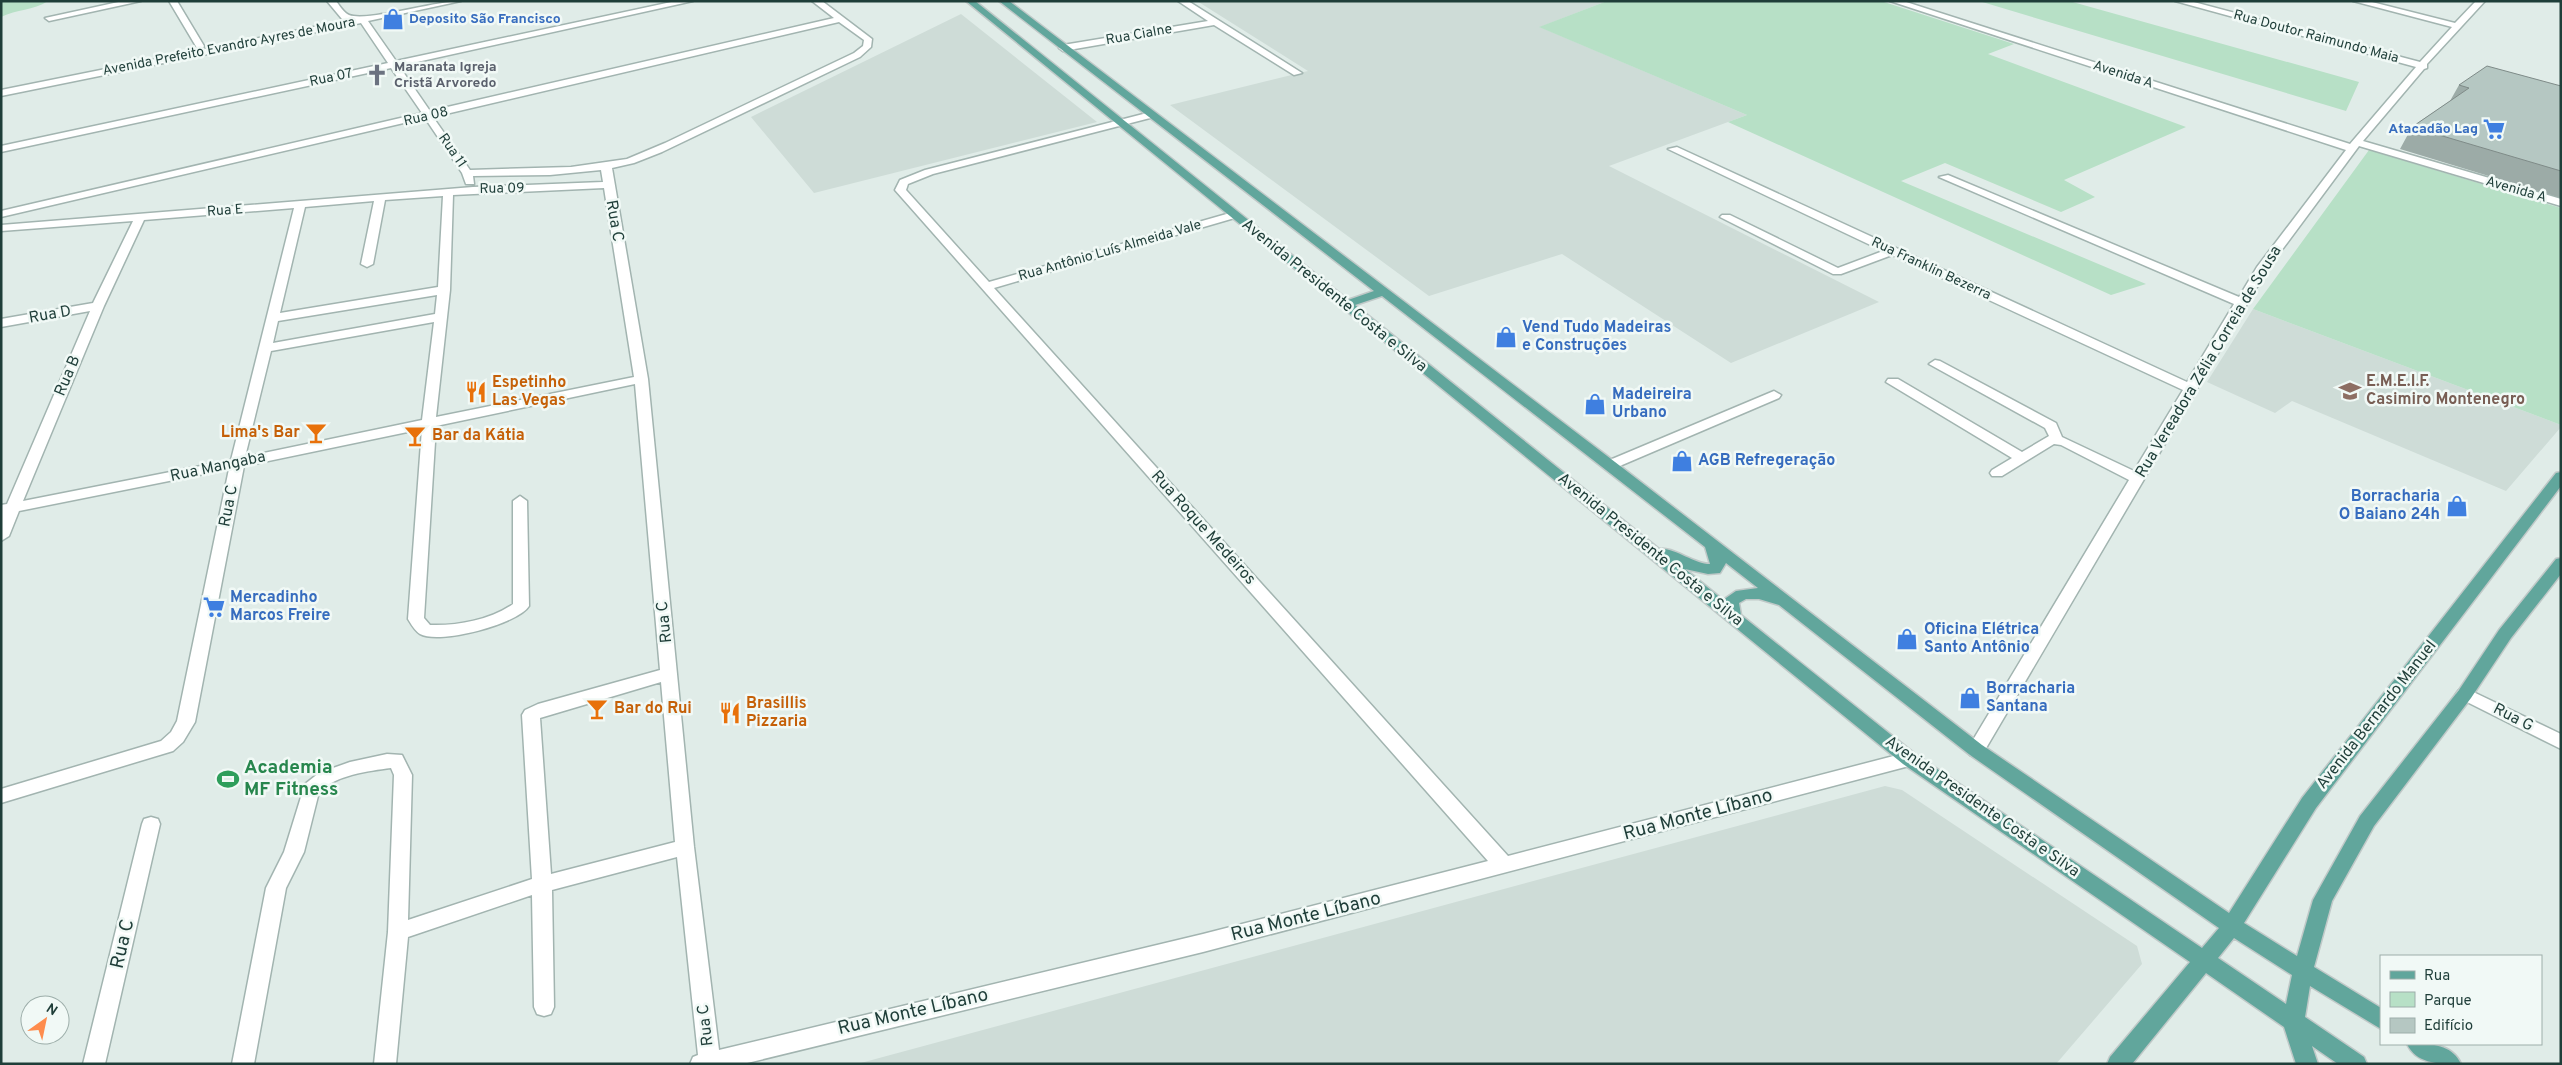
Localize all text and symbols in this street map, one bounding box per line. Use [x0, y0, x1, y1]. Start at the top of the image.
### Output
shop icon: Deposito São Francisco [380, 6, 406, 32]
street label: Rua Doutor Raimundo Maia [2231, 7, 2401, 67]
place label: Deposito São Francisco [409, 11, 561, 28]
street label: Avenida Prefeito Evandro Ayres de Moura [101, 14, 357, 80]
street label: Rua Cialne [1105, 21, 1173, 49]
street label: Avenida A [2091, 57, 2155, 93]
place label: Maranata Igreja Cristã Arvoredo [394, 59, 497, 92]
church icon: Maranata Igreja Cristã Arvoredo [364, 62, 390, 88]
street label: Rua 07 [308, 65, 354, 91]
street label: Rua 08 [402, 104, 450, 130]
supermarket icon: Atacadão Lag [2481, 116, 2507, 142]
place label: Atacadão Lag [2388, 121, 2478, 138]
street label: Rua 11 [434, 130, 470, 172]
street label: Avenida A [2484, 173, 2548, 207]
street label: Rua 09 [479, 180, 525, 198]
street label: Rua C [600, 199, 628, 243]
street label: Rua E [206, 201, 244, 221]
street label: Avenida Presidente Costa e Silva [1237, 215, 1431, 377]
street label: Rua Antônio Luís Almeida Vale [1017, 217, 1203, 285]
street label: Rua Franklin Bezerra [1868, 234, 1994, 304]
street label: Rua Vereadora Zélia Correia de Sousa [2132, 242, 2286, 482]
street label: Rua D [27, 301, 73, 329]
place label: Vend Tudo Madeiras e Construções [1522, 318, 1671, 356]
shop icon: Vend Tudo Madeiras e Construções [1493, 324, 1519, 350]
street label: Rua B [51, 353, 85, 399]
place label: E.M.E.I.F. Casimiro Montenegro [2366, 372, 2525, 410]
place label: Espetinho Las Vegas [492, 373, 566, 411]
school or university icon: E.M.E.I.F. Casimiro Montenegro [2337, 378, 2363, 404]
restaurant icon: Espetinho Las Vegas [463, 379, 489, 405]
place label: Madeireira Urbano [1612, 385, 1692, 423]
shop icon: Madeireira Urbano [1582, 391, 1608, 417]
bar icon: Lima's Bar [303, 420, 329, 446]
place label: Lima's Bar [221, 423, 300, 443]
bar icon: Bar da Kátia [402, 423, 428, 449]
place label: Bar da Kátia [432, 426, 525, 446]
street label: Rua Mangaba [168, 447, 268, 487]
shop icon: AGB Refregeração [1669, 448, 1695, 474]
place label: AGB Refregeração [1698, 451, 1835, 471]
street label: Rua Roque Medeiros [1146, 467, 1260, 589]
street label: Avenida Presidente Costa e Silva [1553, 469, 1747, 631]
street label: Rua C [215, 483, 243, 529]
place label: Borracharia O Baiano 24h [2339, 487, 2440, 525]
shop icon: Borracharia O Baiano 24h [2444, 493, 2470, 519]
place label: Mercadinho Marcos Freire [230, 588, 331, 626]
supermarket icon: Mercadinho Marcos Freire [201, 594, 227, 620]
street label: Rua C [653, 600, 677, 644]
place label: Oficina Elétrica Santo Antônio [1924, 620, 2039, 658]
shop icon: Oficina Elétrica Santo Antônio [1894, 626, 1920, 652]
street label: Avenida Bernardo Manuel [2313, 636, 2441, 794]
place label: Borracharia Santana [1986, 679, 2075, 717]
shop icon: Borracharia Santana [1957, 685, 1983, 711]
place label: Brasillis Pizzaria [746, 694, 807, 732]
bar icon: Bar do Rui [584, 696, 610, 722]
place label: Bar do Rui [614, 699, 692, 719]
street label: Rua G [2489, 699, 2537, 737]
restaurant icon: Brasillis Pizzaria [717, 700, 743, 726]
street label: Avenida Presidente Costa e Silva [1881, 732, 2083, 882]
place label: Academia MF Fitness [244, 756, 338, 802]
sports icon: Academia MF Fitness [215, 766, 241, 792]
street label: Rua Monte Líbano [1621, 784, 1775, 846]
street label: Rua Monte Líbano [1228, 887, 1384, 947]
street label: Rua C [106, 917, 140, 971]
legend [2380, 955, 2542, 1045]
text: Rua [2424, 967, 2450, 986]
street label: Rua Monte Líbano [835, 983, 991, 1041]
text: Parque [2424, 992, 2472, 1011]
north arrow [20, 995, 70, 1045]
text: N [42, 1000, 60, 1020]
street label: Rua C [694, 1003, 718, 1047]
text: Edifício [2424, 1017, 2473, 1036]

